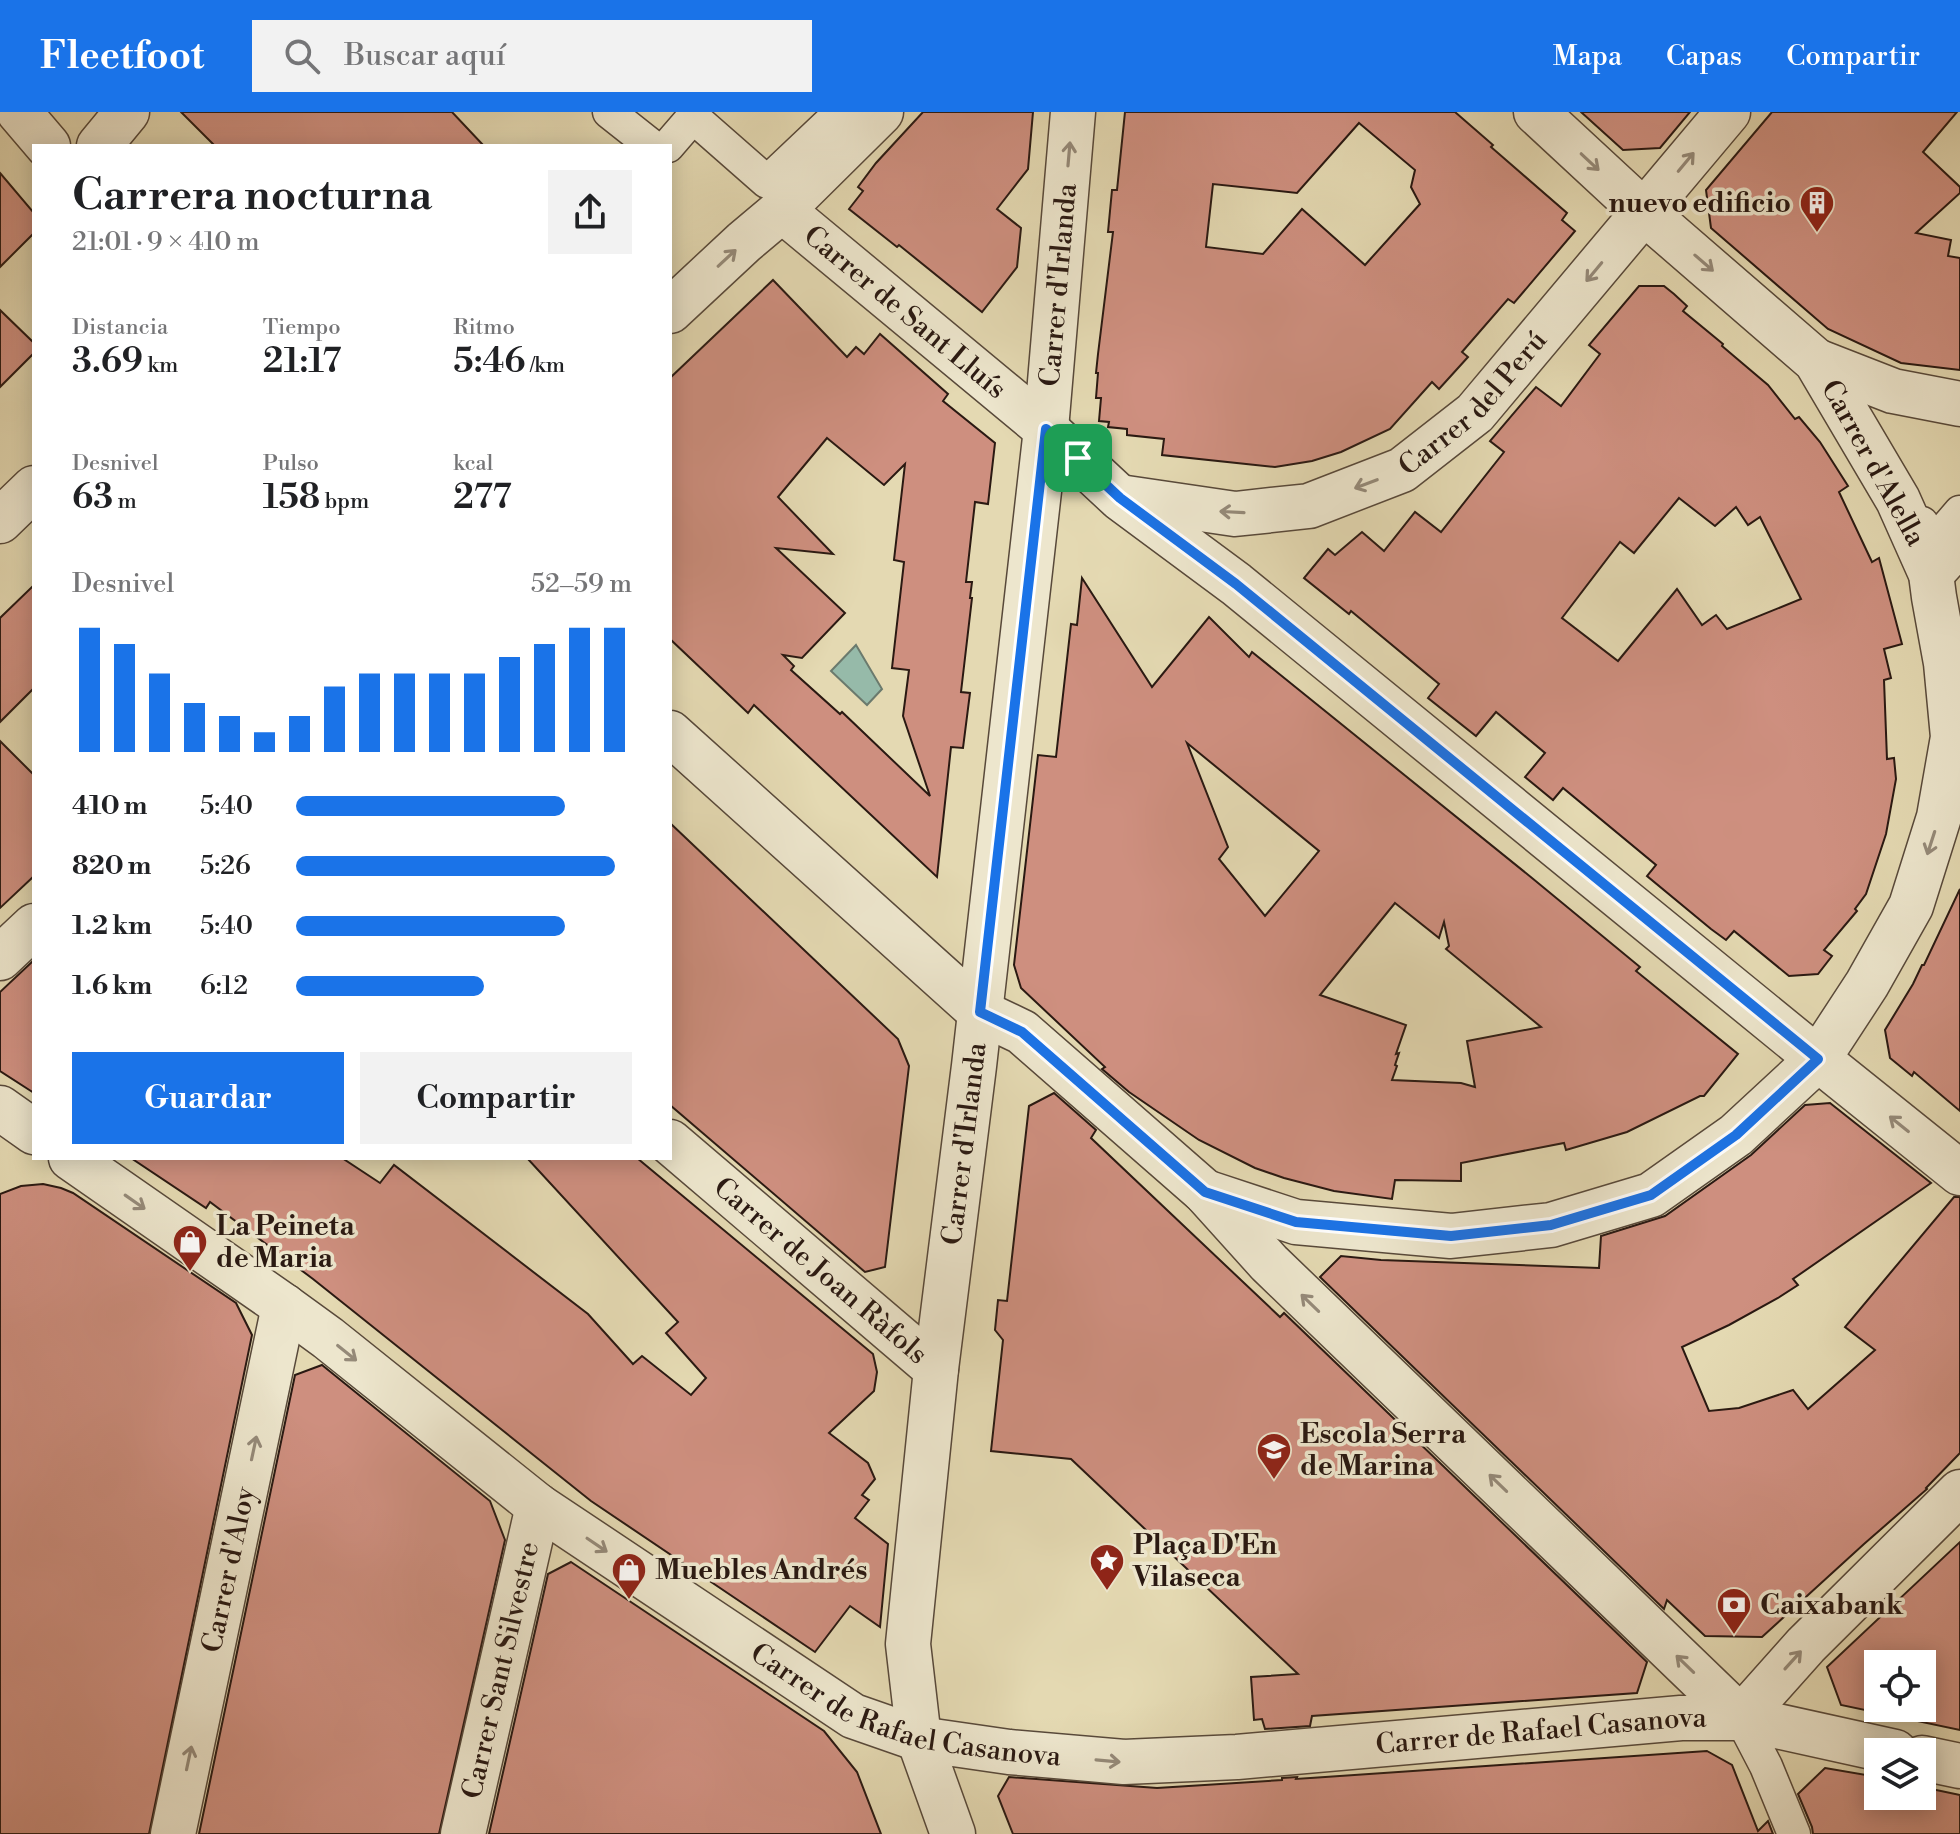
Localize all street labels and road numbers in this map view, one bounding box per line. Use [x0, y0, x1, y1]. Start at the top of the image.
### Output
street label: Carrer d'Irlanda [1032, 181, 1084, 388]
street label: Carrer de Sant Lluís [797, 218, 1014, 406]
street label: Carrer del Perú [1392, 323, 1554, 484]
street label: Carrer d'Alella [1813, 374, 1933, 553]
street label: Carrer d'Irlanda [934, 1040, 994, 1247]
street label: Carrer de Joan Ràfols [706, 1169, 935, 1372]
street label: Carrer d'Aloy [194, 1483, 263, 1656]
street label: Carrer Sant Silvestre [454, 1538, 547, 1802]
street label: Carrer de Rafael Casanova [744, 1635, 1063, 1774]
street label: Carrer de Rafael Casanova [1374, 1701, 1708, 1762]

